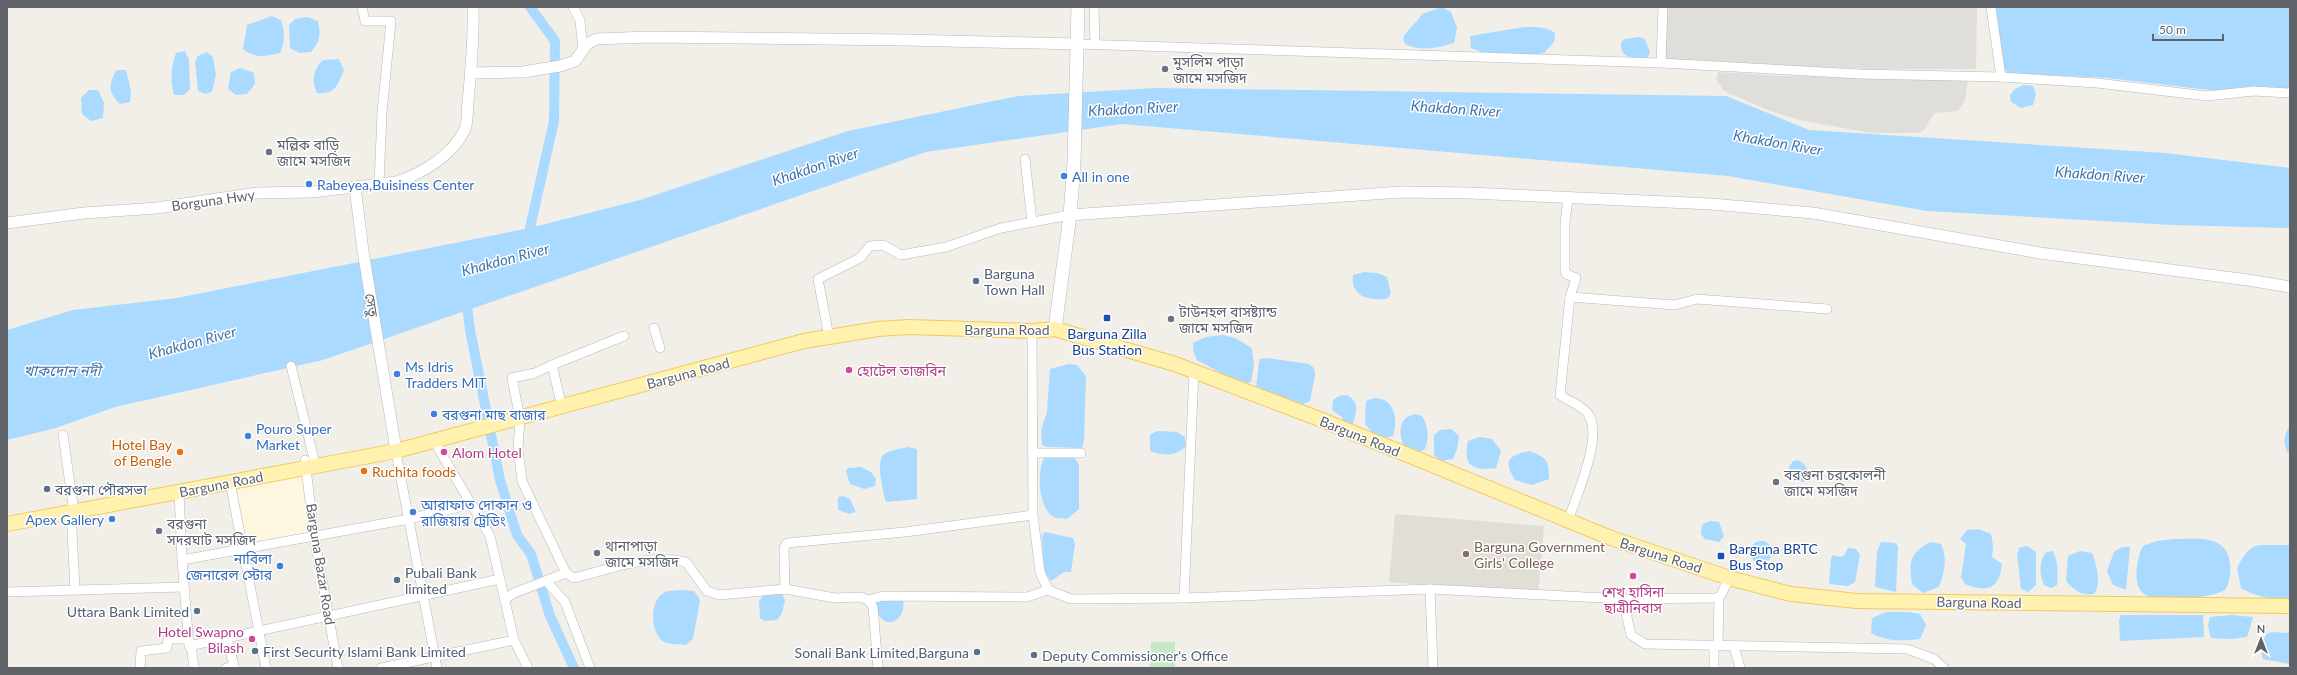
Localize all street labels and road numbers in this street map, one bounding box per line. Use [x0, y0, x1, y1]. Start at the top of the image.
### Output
street label: Borguna Hwy [170, 186, 257, 214]
street label: সেতু [361, 292, 382, 319]
street label: Barguna Road [964, 321, 1050, 338]
street label: Barguna Road [645, 354, 731, 392]
street label: Barguna Road [1317, 412, 1403, 460]
street label: Barguna Road [177, 468, 265, 500]
street label: Barguna Bazar Road [303, 502, 339, 626]
street label: Barguna Road [1618, 534, 1704, 576]
street label: Barguna Road [1936, 593, 2022, 611]

